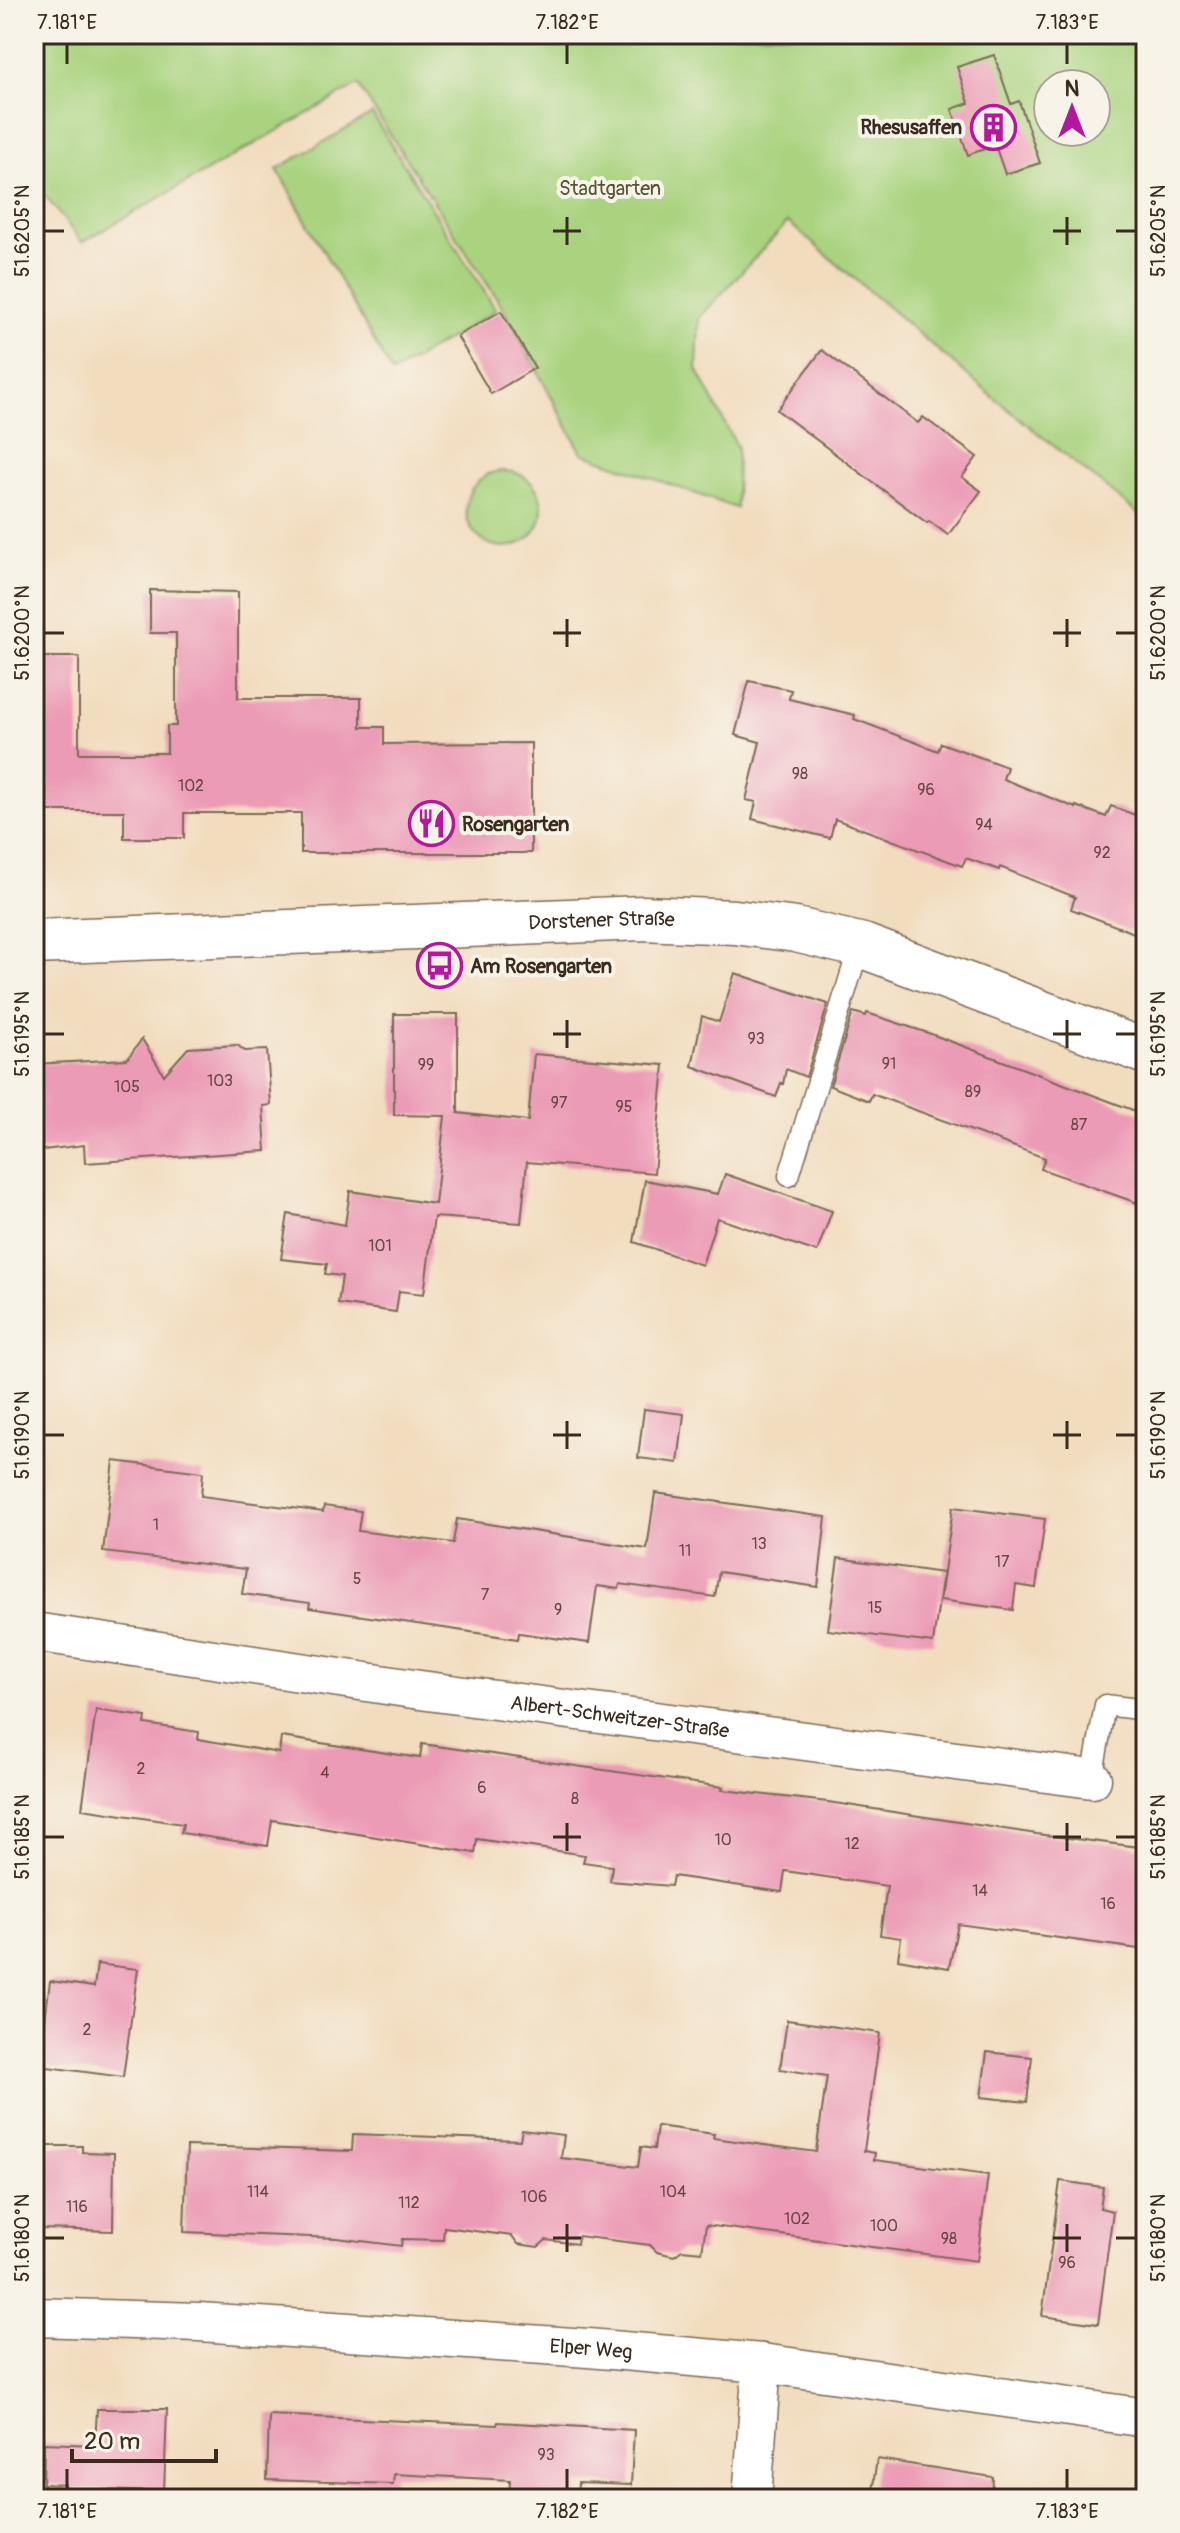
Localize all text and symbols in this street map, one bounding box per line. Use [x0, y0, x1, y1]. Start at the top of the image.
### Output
text: 7.181°E [37, 10, 97, 35]
text: 7.182°E [535, 10, 599, 35]
text: 7.183°E [1035, 10, 1099, 35]
north arrow [1032, 68, 1112, 148]
text: N [1065, 75, 1080, 103]
building icon: Rhesusaffen [969, 103, 1017, 151]
place label: Rhesusaffen [860, 115, 962, 140]
park label: Stadtgarten [559, 176, 661, 201]
text: 51.6205°N [10, 185, 35, 277]
text: 51.6205°N [1146, 185, 1171, 277]
text: 51.6200°N [10, 585, 35, 681]
text: 51.6200°N [1146, 585, 1171, 681]
house number: 98 [792, 764, 808, 784]
house number: 102 [178, 776, 204, 796]
house number: 96 [917, 780, 935, 800]
restaurant icon: Rosengarten [407, 800, 455, 848]
place label: Rosengarten [462, 812, 569, 837]
house number: 94 [975, 815, 993, 835]
house number: 92 [1093, 843, 1111, 863]
street label: Dorstener Straße [528, 906, 675, 936]
bus stop icon: Am Rosengarten [415, 942, 463, 990]
place label: Am Rosengarten [470, 954, 612, 979]
text: 51.6195°N [10, 991, 35, 1077]
text: 51.6195°N [1146, 991, 1171, 1077]
house number: 93 [747, 1029, 765, 1049]
house number: 91 [882, 1054, 896, 1074]
house number: 99 [418, 1055, 434, 1075]
house number: 103 [207, 1071, 233, 1091]
house number: 105 [114, 1077, 140, 1097]
house number: 89 [965, 1082, 981, 1102]
house number: 97 [551, 1093, 568, 1113]
house number: 95 [616, 1097, 632, 1117]
house number: 87 [1071, 1115, 1088, 1135]
house number: 101 [368, 1236, 392, 1256]
text: 51.6190°N [10, 1391, 35, 1479]
text: 51.6190°N [1146, 1391, 1171, 1479]
house number: 1 [153, 1515, 159, 1535]
house number: 13 [751, 1534, 767, 1554]
house number: 11 [679, 1541, 691, 1561]
house number: 17 [995, 1552, 1010, 1572]
house number: 5 [353, 1569, 361, 1589]
house number: 7 [481, 1585, 490, 1605]
house number: 15 [868, 1598, 882, 1618]
house number: 9 [554, 1600, 562, 1620]
street label: Albert-Schweitzer-Straße [509, 1690, 731, 1744]
house number: 2 [137, 1759, 146, 1779]
house number: 4 [320, 1763, 330, 1783]
house number: 6 [477, 1778, 487, 1798]
house number: 8 [571, 1789, 579, 1809]
text: 51.6185°N [10, 1794, 35, 1880]
text: 51.6185°N [1146, 1794, 1171, 1880]
house number: 10 [714, 1830, 732, 1850]
house number: 12 [844, 1834, 860, 1854]
house number: 14 [972, 1881, 988, 1901]
house number: 16 [1100, 1894, 1116, 1914]
house number: 2 [83, 2020, 92, 2040]
house number: 114 [247, 2182, 269, 2202]
house number: 104 [660, 2182, 686, 2202]
house number: 106 [521, 2187, 547, 2207]
house number: 112 [398, 2193, 420, 2213]
text: 51.6180°N [10, 2194, 35, 2282]
text: 51.6180°N [1146, 2194, 1171, 2282]
house number: 116 [66, 2197, 88, 2217]
house number: 102 [784, 2209, 810, 2229]
house number: 100 [870, 2216, 898, 2236]
house number: 98 [941, 2229, 957, 2249]
house number: 96 [1058, 2253, 1076, 2273]
street label: Elper Weg [549, 2333, 633, 2365]
scale bar [72, 2413, 216, 2463]
text: 20 m [84, 2427, 140, 2456]
house number: 93 [537, 2445, 555, 2465]
text: 7.181°E [37, 2499, 97, 2524]
text: 7.182°E [535, 2499, 599, 2524]
text: 7.183°E [1035, 2499, 1099, 2524]

